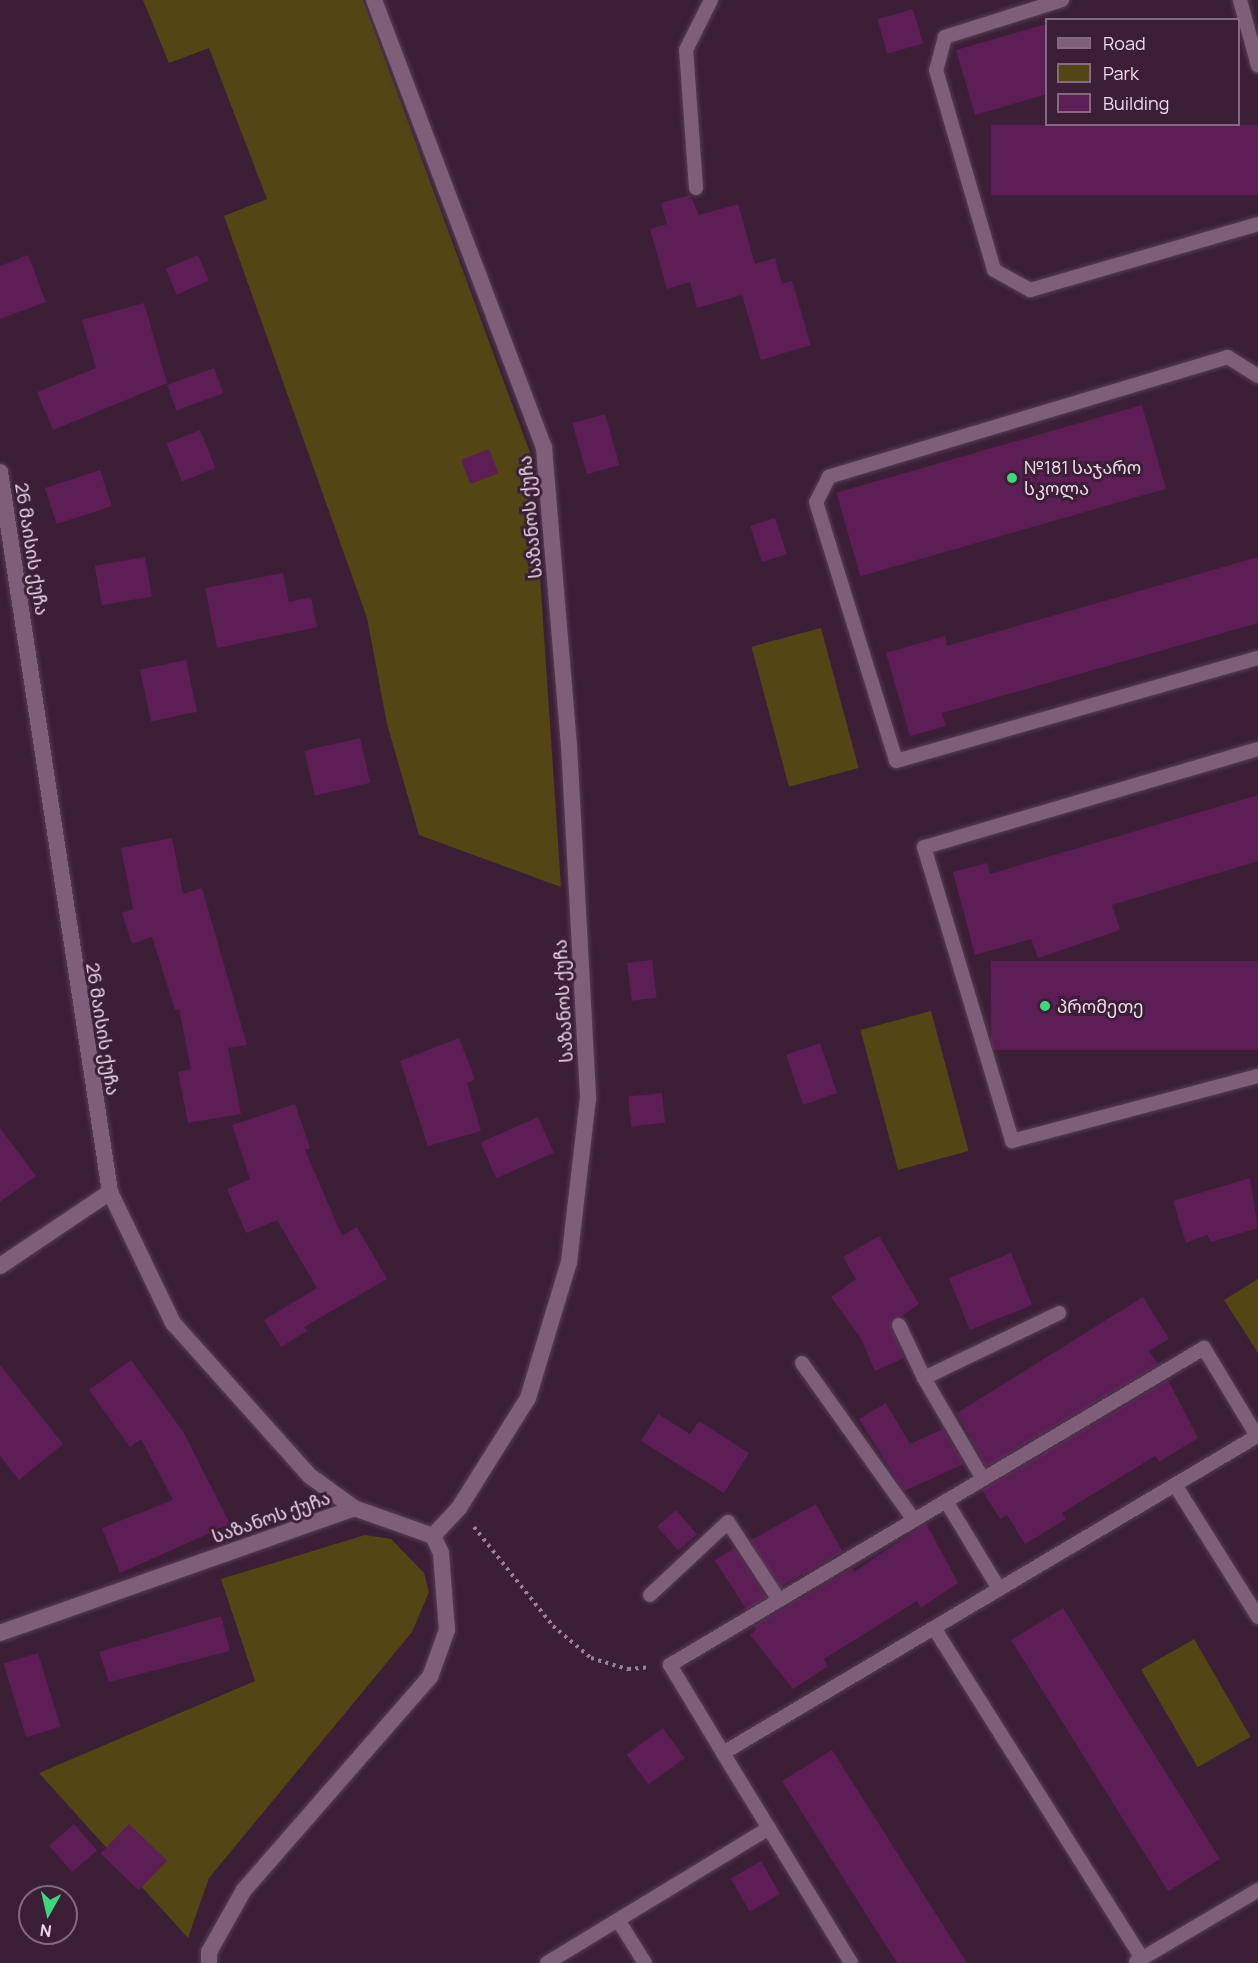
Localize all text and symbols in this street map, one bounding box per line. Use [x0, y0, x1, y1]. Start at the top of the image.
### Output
legend [1045, 18, 1240, 126]
text: Road [1103, 31, 1146, 55]
text: Park [1103, 61, 1139, 85]
text: Building [1103, 91, 1169, 115]
street label: საზანოს ქუჩა [514, 455, 546, 579]
place label: №181 საჯარო სკოლა [1024, 457, 1141, 500]
marker: №181 საჯარო სკოლა [1005, 471, 1019, 485]
street label: 26 მაისის ქუჩა [11, 481, 53, 617]
street label: საზანოს ქუჩა [549, 939, 577, 1063]
street label: 26 მაისის ქუჩა [82, 961, 124, 1097]
place label: პრომეთე [1057, 995, 1144, 1017]
marker: პრომეთე [1038, 999, 1052, 1013]
street label: საზანოს ქუჩა [209, 1487, 333, 1547]
north arrow [18, 1885, 78, 1945]
text: N [39, 1919, 53, 1943]

